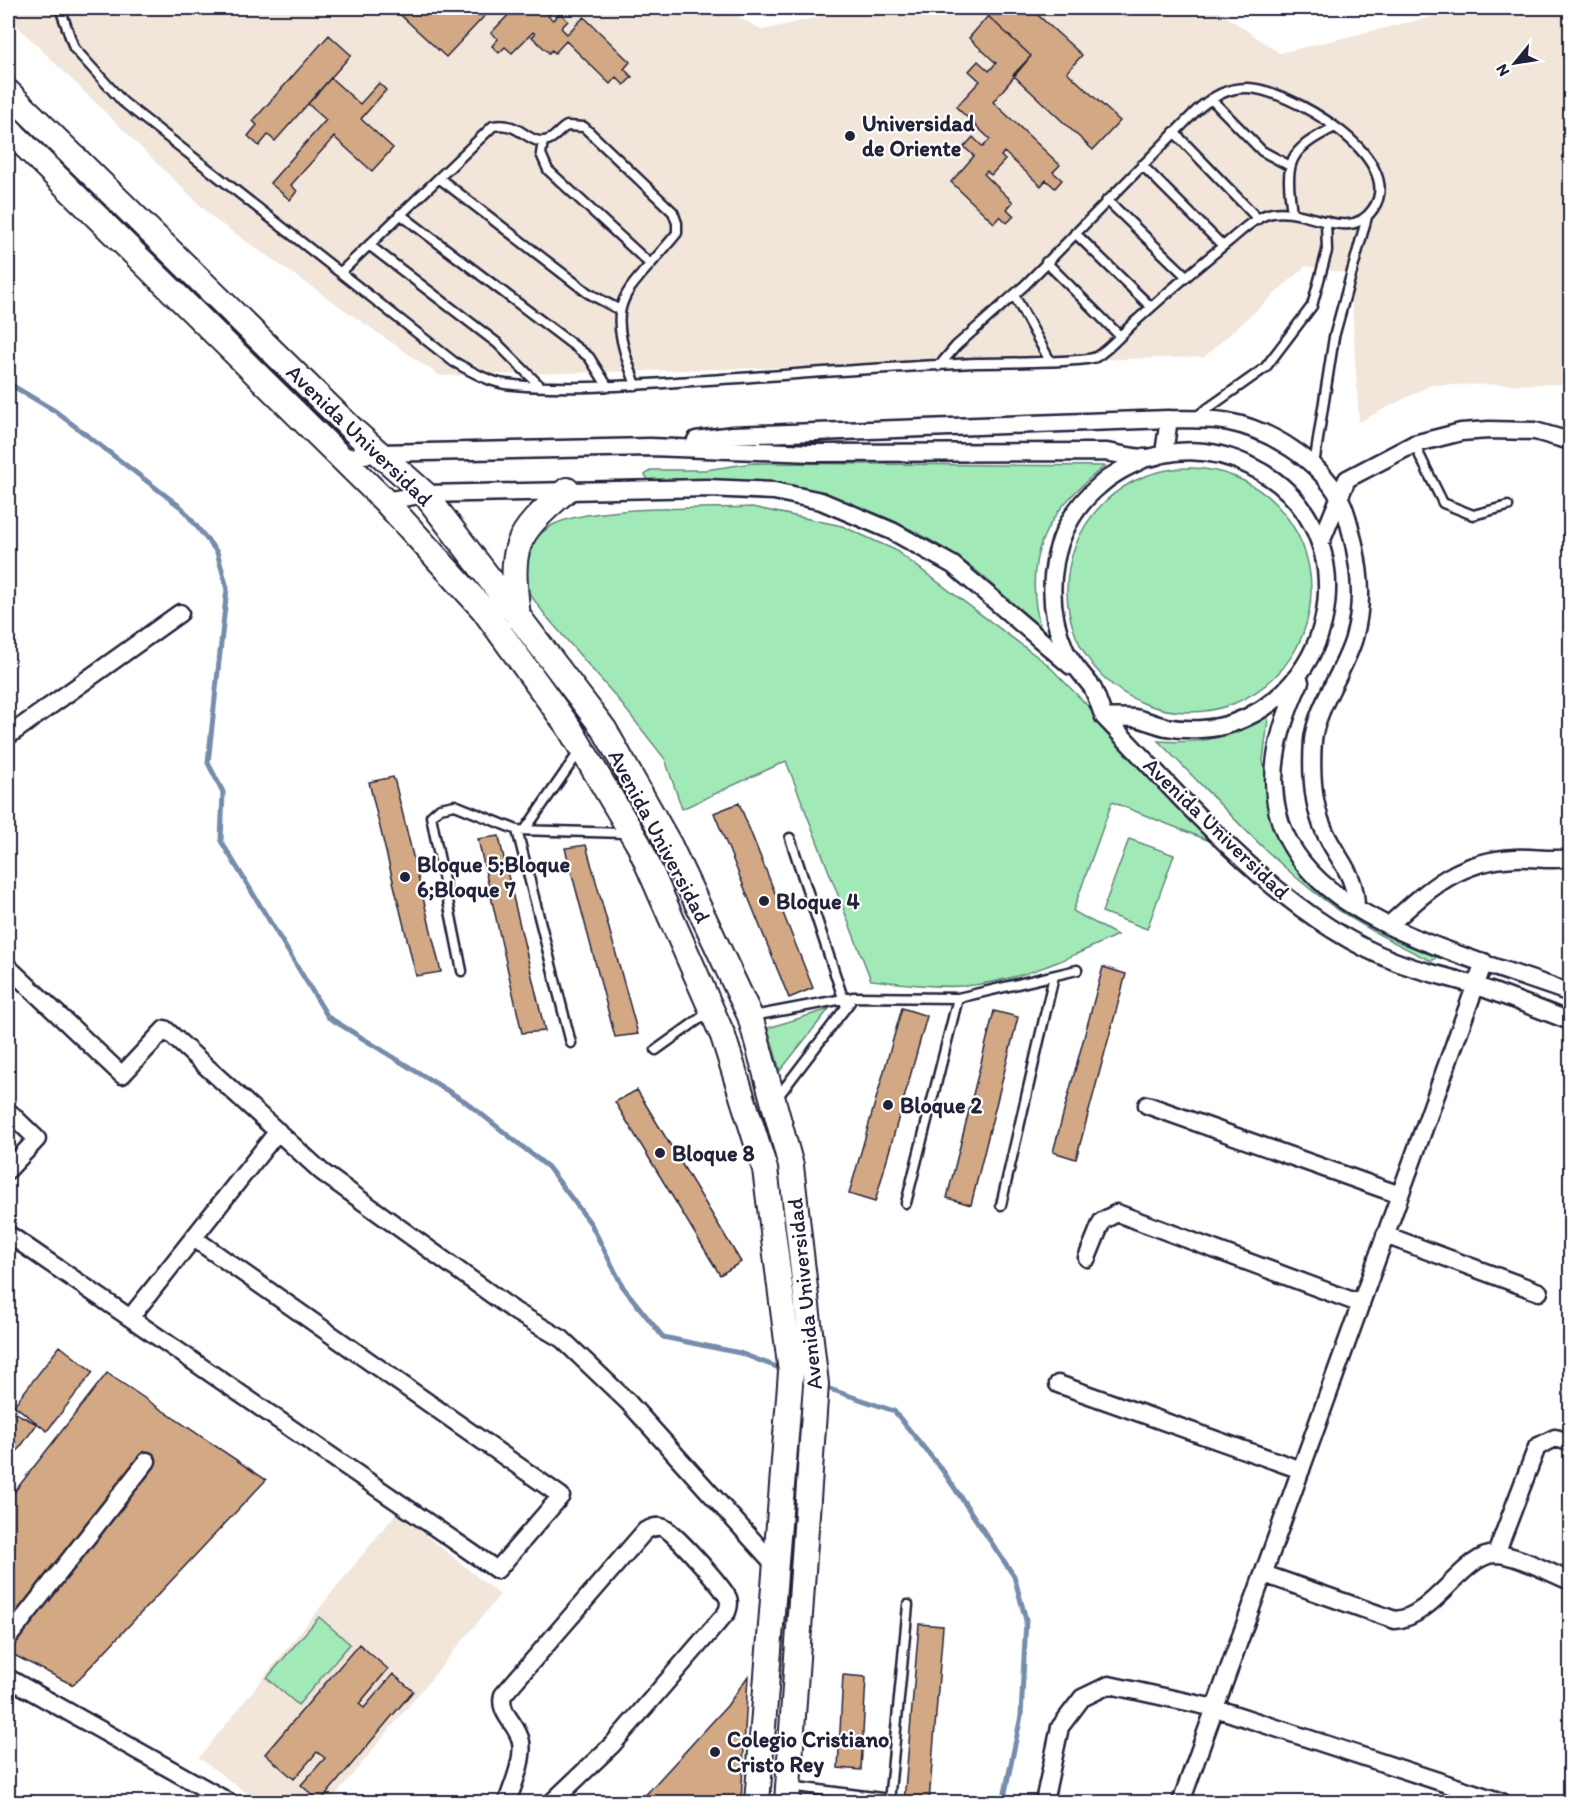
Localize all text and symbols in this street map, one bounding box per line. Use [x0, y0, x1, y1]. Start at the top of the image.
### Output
north arrow [1485, 33, 1545, 93]
text: N [1492, 61, 1513, 80]
place label: Universidad de Oriente [862, 110, 976, 162]
marker: Universidad de Oriente [843, 129, 857, 143]
street label: Avenida Universidad [281, 359, 438, 512]
street label: Avenida Universidad [602, 745, 717, 928]
street label: Avenida Universidad [1138, 752, 1295, 905]
place label: Bloque 5;Bloque 6;Bloque 7 [417, 851, 571, 903]
marker: Bloque 5;Bloque 6;Bloque 7 [398, 870, 412, 884]
place label: Bloque 4 [776, 888, 861, 915]
marker: Bloque 4 [757, 894, 771, 908]
place label: Bloque 2 [900, 1092, 983, 1119]
marker: Bloque 2 [881, 1098, 895, 1112]
place label: Bloque 8 [672, 1140, 755, 1167]
marker: Bloque 8 [653, 1146, 667, 1160]
street label: Avenida Universidad [781, 1197, 828, 1391]
place label: Colegio Cristiano Cristo Rey [727, 1726, 889, 1778]
marker: Colegio Cristiano Cristo Rey [708, 1745, 722, 1759]

